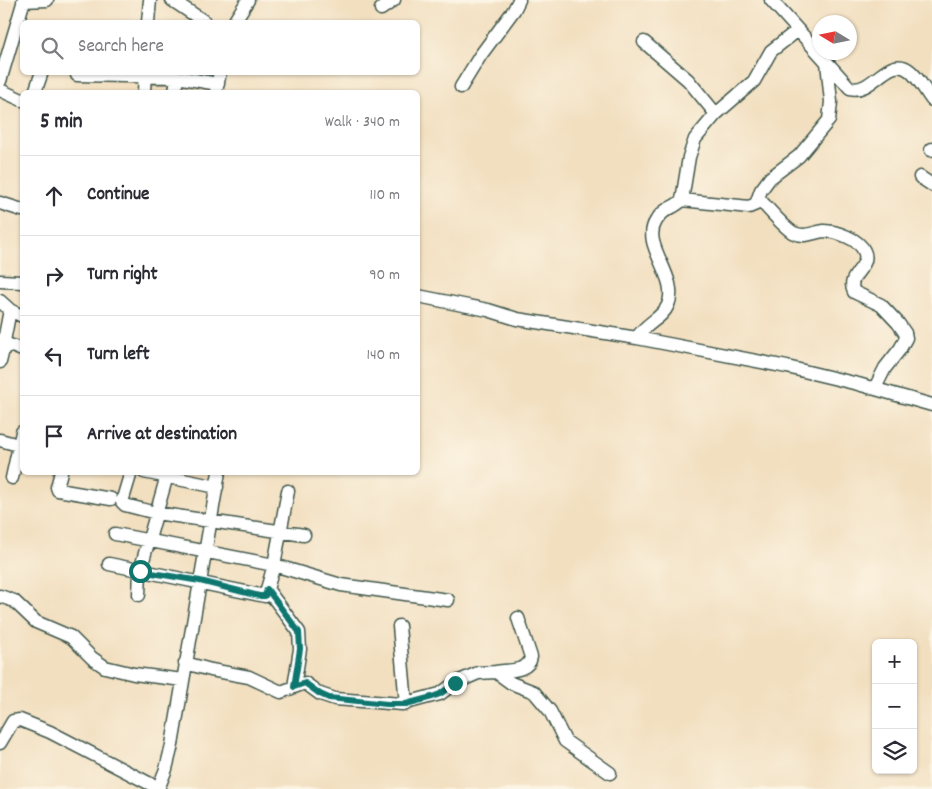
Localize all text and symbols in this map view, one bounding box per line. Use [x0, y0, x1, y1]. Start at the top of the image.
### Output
north arrow [812, 15, 857, 60]
search box [20, 20, 420, 75]
icon: search [38, 34, 66, 62]
text: Search here [78, 34, 164, 61]
text: 5 min [40, 108, 83, 138]
text: Walk · 340 m [325, 111, 400, 134]
icon: ahead [40, 182, 68, 210]
text: Continue [87, 182, 149, 209]
text: 110 m [370, 184, 400, 207]
icon: right [40, 262, 68, 290]
text: Turn right [87, 262, 158, 289]
text: 90 m [369, 264, 400, 287]
icon: left [40, 342, 68, 370]
text: Turn left [87, 342, 150, 369]
text: 140 m [366, 344, 400, 367]
icon: arrive [40, 422, 68, 450]
text: Arrive at destination [87, 422, 237, 449]
route start [129, 560, 152, 583]
map controls [872, 639, 917, 774]
button: + [872, 639, 917, 684]
route end [444, 672, 467, 695]
button: − [872, 684, 917, 729]
button: layers [872, 729, 917, 774]

